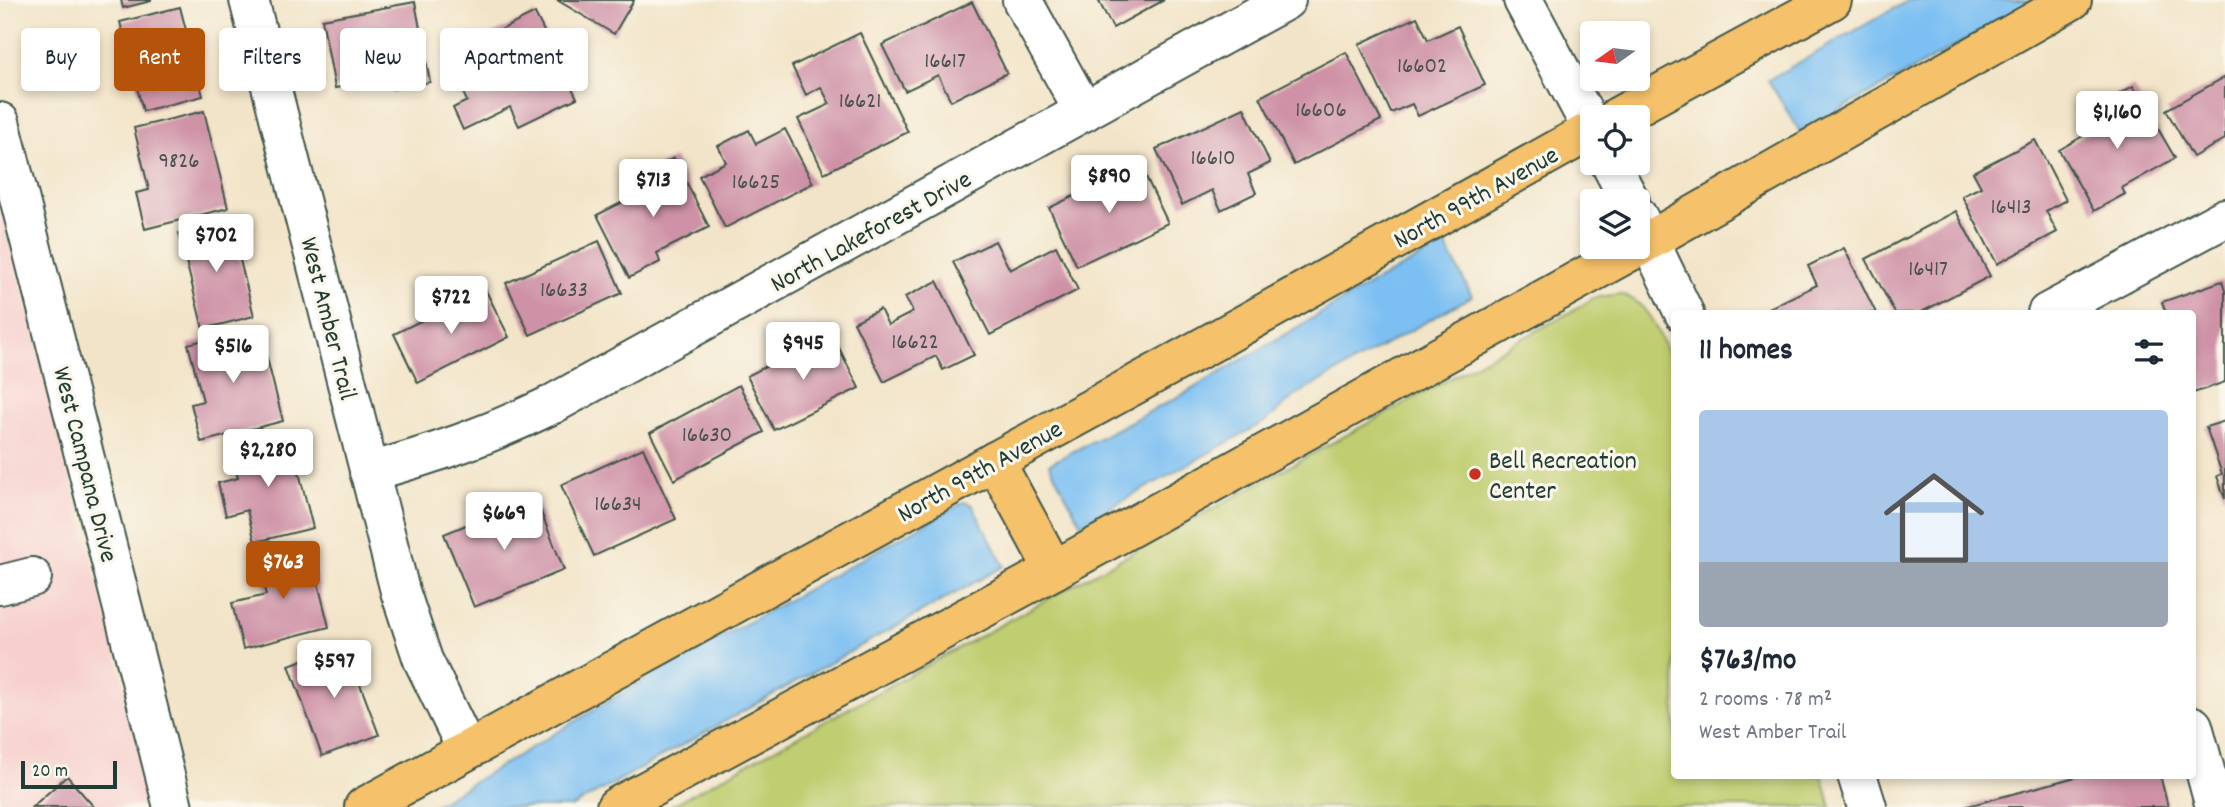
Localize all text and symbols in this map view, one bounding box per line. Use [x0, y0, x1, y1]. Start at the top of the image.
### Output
north arrow [1580, 21, 1650, 91]
map controls [1580, 21, 1650, 259]
chip: Buy [21, 28, 100, 91]
chip: Rent [114, 28, 205, 91]
chip: Filters [219, 28, 326, 91]
chip: New [340, 28, 426, 91]
chip: Apartment [440, 28, 588, 91]
house number: 16617 [924, 46, 966, 79]
house number: 16602 [1397, 51, 1447, 84]
house number: 16621 [839, 86, 881, 119]
pin: $1,160 [2060, 92, 2174, 151]
house number: 16606 [1295, 95, 1347, 128]
text: $1,160 [2092, 97, 2142, 130]
button: locate [1580, 105, 1650, 175]
street label: North 99th Avenue [1387, 138, 1566, 260]
house number: 16610 [1190, 143, 1236, 176]
house number: 9826 [158, 146, 200, 179]
pin: $890 [1068, 156, 1150, 215]
pin: $713 [612, 160, 694, 219]
text: $890 [1087, 161, 1131, 194]
street label: North Lakeforest Drive [764, 162, 979, 304]
text: $713 [635, 165, 671, 198]
house number: 16625 [732, 167, 780, 200]
button: layers [1580, 189, 1650, 259]
house number: 16413 [1990, 192, 2032, 225]
pin: $702 [175, 215, 257, 274]
text: $702 [194, 220, 238, 253]
street label: West Amber Trail [289, 234, 365, 404]
house number: 16417 [1908, 254, 1948, 287]
house number: 16633 [540, 275, 588, 308]
pin: $722 [410, 276, 492, 336]
text: $722 [431, 282, 471, 315]
pin: $945 [762, 322, 844, 382]
pin: $516 [192, 326, 274, 385]
house number: 16622 [891, 327, 939, 360]
text: $945 [782, 328, 824, 361]
text: $516 [214, 331, 252, 364]
text: 11 homes [1699, 331, 1793, 374]
icon: filters [2130, 333, 2168, 371]
street label: West Campana Drive [41, 363, 126, 566]
street label: North 99th Avenue [891, 412, 1070, 534]
house number: 16630 [682, 420, 732, 453]
pin: $2,280 [211, 430, 325, 489]
text: $2,280 [239, 435, 297, 468]
place label: Bell Recreation Center [1489, 444, 1637, 511]
icon: home [1871, 455, 1997, 581]
marker: Bell Recreation Center [1467, 466, 1483, 482]
house number: 16634 [594, 489, 642, 522]
pin: $669 [463, 492, 545, 552]
text: $669 [482, 498, 526, 531]
pin: $763 [242, 542, 324, 601]
text: $763 [262, 547, 304, 580]
pin: $597 [293, 640, 375, 700]
text: $763/mo [1699, 641, 1796, 684]
text: $597 [313, 646, 355, 679]
text: 2 rooms · 78 m² [1699, 684, 1832, 717]
text: West Amber Trail [1699, 717, 1846, 750]
scale bar [21, 758, 117, 790]
text: 20 m [32, 759, 68, 786]

